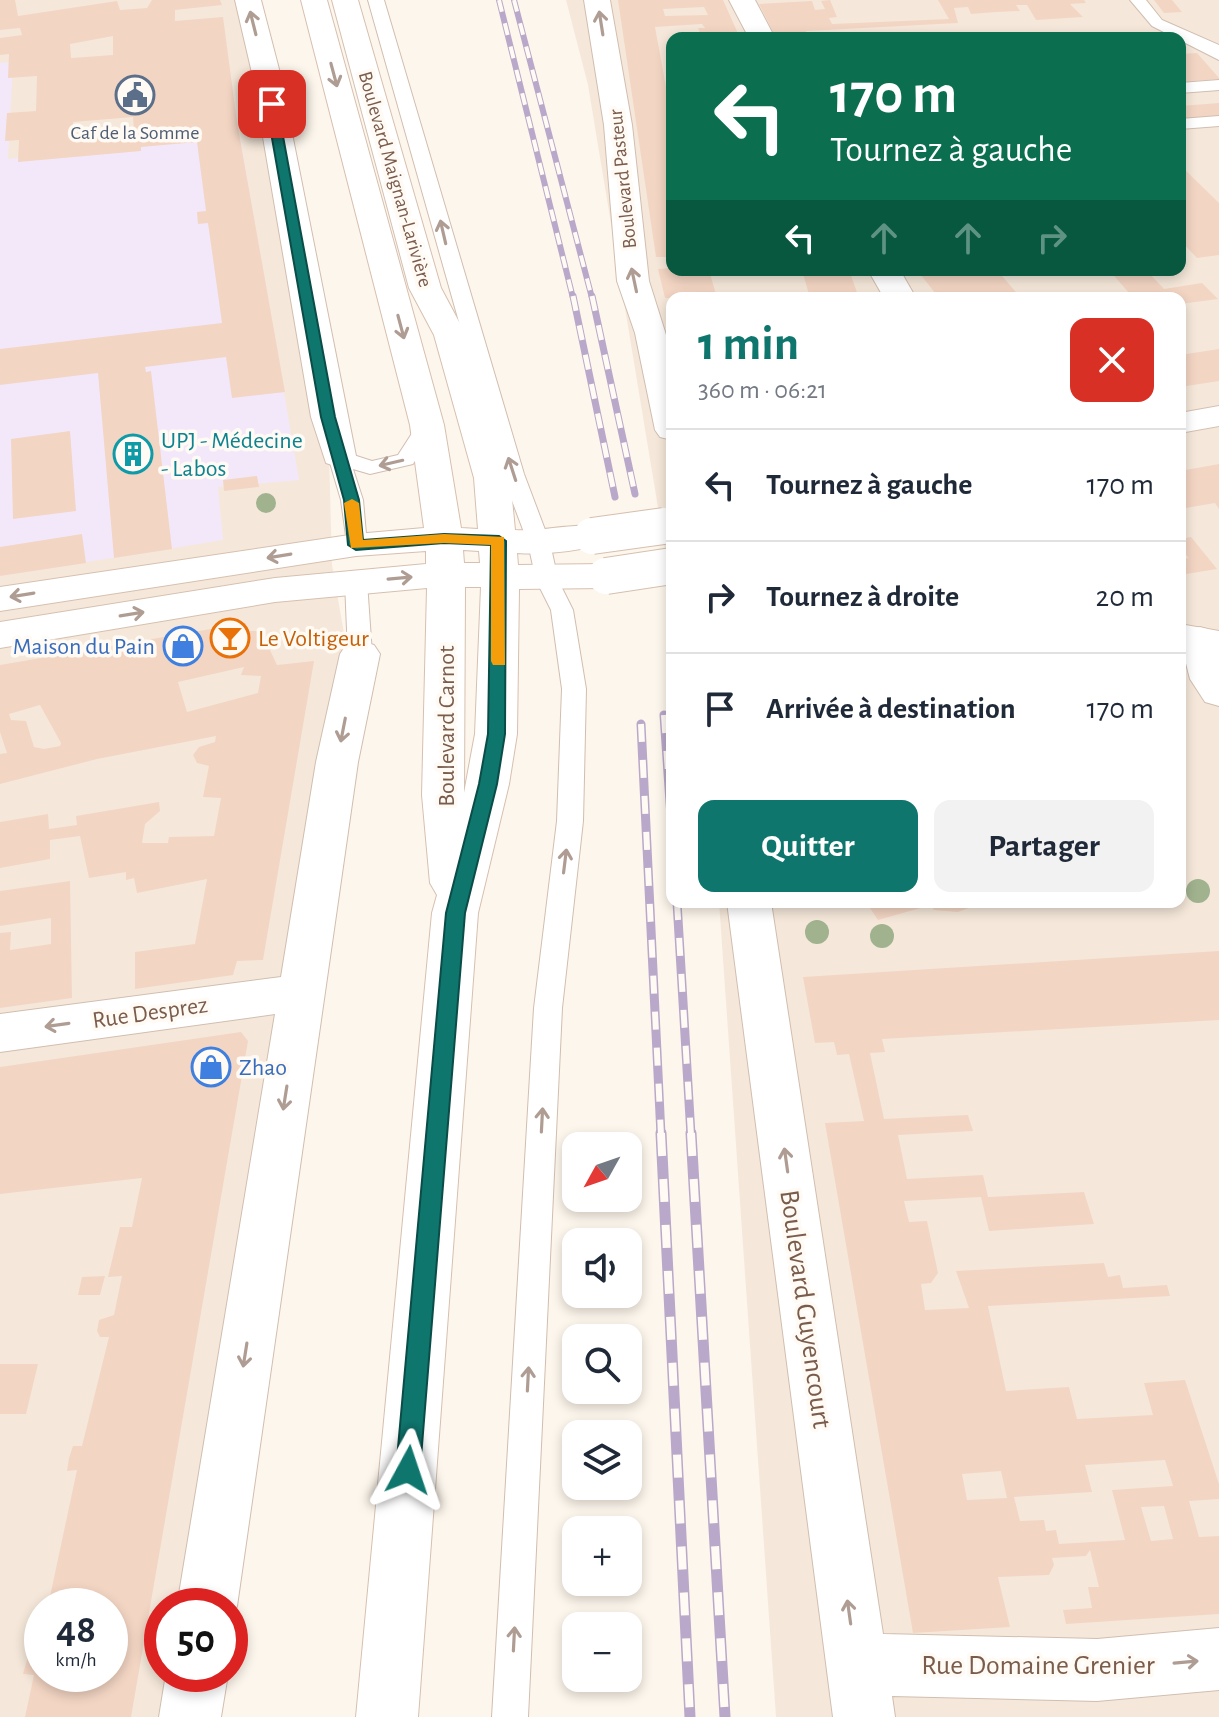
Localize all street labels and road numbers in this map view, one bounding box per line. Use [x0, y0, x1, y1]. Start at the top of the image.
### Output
street label: Boulevard Maignan-Larivière [355, 69, 435, 289]
street label: Boulevard Pasteur [606, 108, 640, 250]
street label: Boulevard Carnot [435, 645, 459, 807]
street label: Rue Desprez [91, 993, 209, 1033]
street label: Boulevard Guyencourt [774, 1188, 836, 1430]
street label: Rue Domaine Grenier [921, 1652, 1155, 1680]

